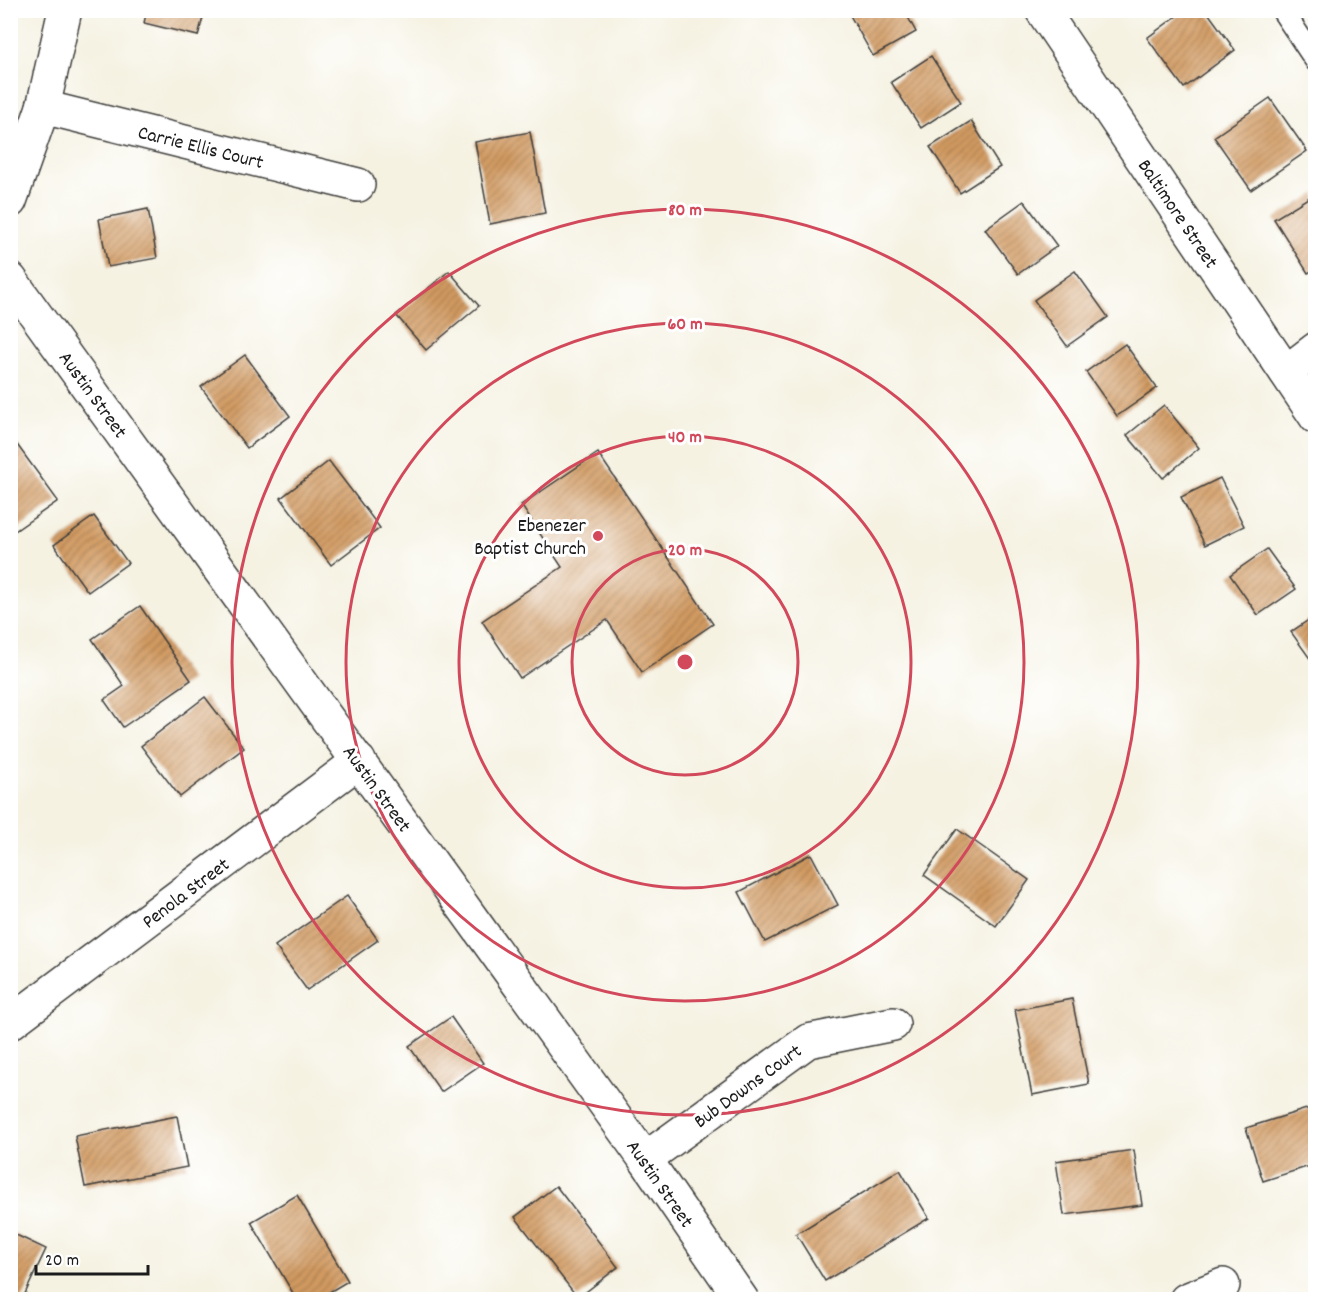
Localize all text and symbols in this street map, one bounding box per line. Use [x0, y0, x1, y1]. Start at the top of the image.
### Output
street label: Carrie Ellis Court [134, 120, 266, 178]
street label: Baltimore Street [1129, 154, 1224, 275]
text: 80 m [668, 199, 702, 224]
text: 60 m [667, 313, 703, 338]
street label: Austin Street [50, 347, 133, 445]
text: 40 m [668, 426, 702, 451]
place label: Ebenezer Baptist Church [474, 513, 587, 564]
marker: Ebenezer Baptist Church [591, 529, 605, 543]
text: 20 m [668, 539, 702, 564]
centre of rings [675, 652, 695, 672]
street label: Austin Street [334, 741, 417, 839]
street label: Penola Street [137, 852, 236, 937]
street label: Bub Downs Court [689, 1039, 809, 1136]
street label: Austin Street [618, 1135, 699, 1234]
scale bar [36, 1238, 148, 1276]
text: 20 m [45, 1249, 79, 1274]

